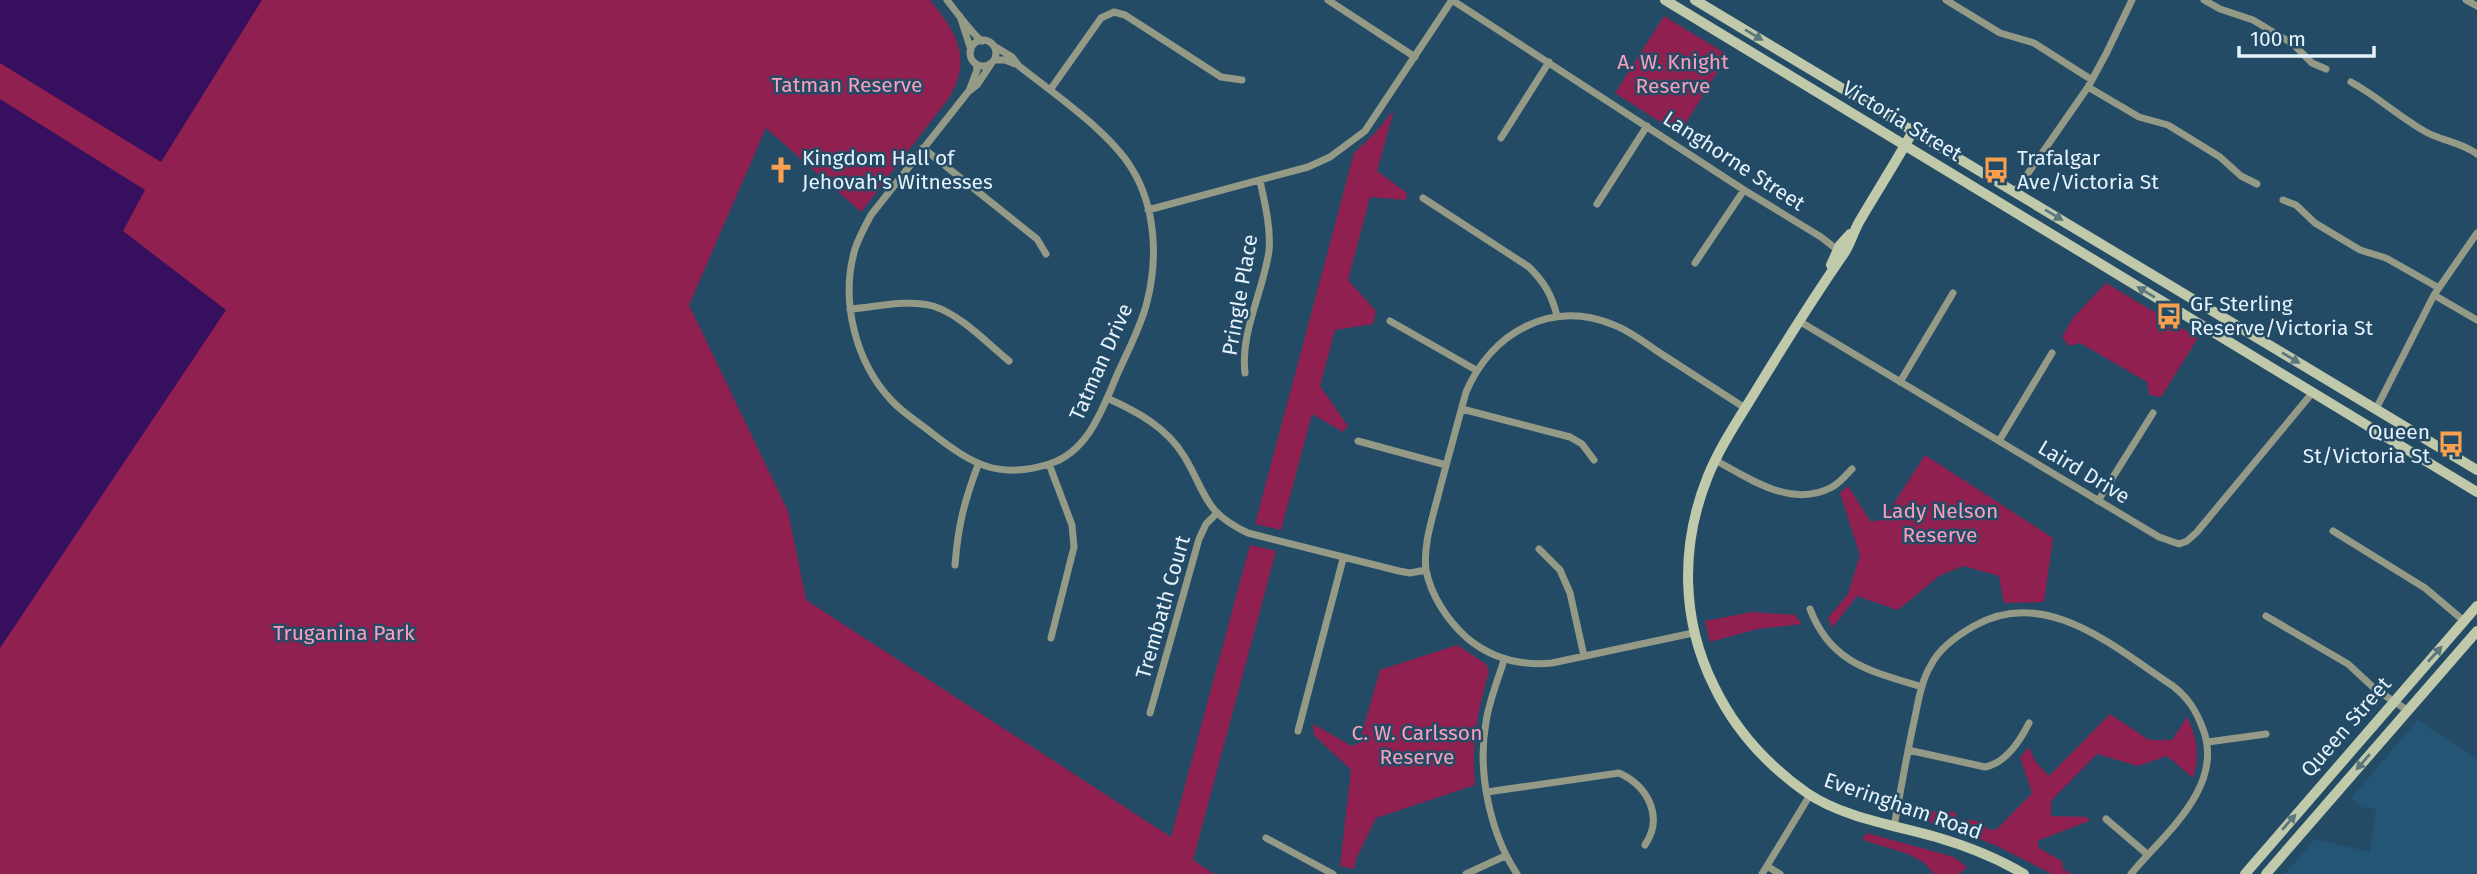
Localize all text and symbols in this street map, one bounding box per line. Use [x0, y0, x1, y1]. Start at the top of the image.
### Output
scale bar [2239, 14, 2374, 58]
text: 100 m [2250, 26, 2306, 52]
one-way arrow [1744, 29, 1763, 41]
park label: A. W. Knight Reserve [1617, 49, 1729, 99]
park label: Tatman Reserve [772, 72, 923, 98]
street label: Victoria Street [1837, 75, 1967, 167]
street label: Langhorne Street [1658, 105, 1810, 217]
place label: Kingdom Hall of Jehovah's Witnesses [802, 145, 993, 195]
place label: Trafalgar Ave/Victoria St [2017, 145, 2159, 195]
church icon: Kingdom Hall of Jehovah's Witnesses [766, 155, 796, 185]
bus stop icon: Trafalgar Ave/Victoria St [1981, 155, 2011, 185]
one-way arrow [2044, 209, 2063, 222]
street label: Pringle Place [1217, 232, 1263, 358]
one-way arrow [2136, 286, 2155, 298]
place label: GF Sterling Reserve/Victoria St [2190, 291, 2373, 341]
street label: Tatman Drive [1064, 299, 1138, 425]
bus stop icon: GF Sterling Reserve/Victoria St [2154, 301, 2184, 331]
one-way arrow [2281, 352, 2300, 364]
place label: Queen St/Victoria St [2303, 419, 2430, 469]
bus stop icon: Queen St/Victoria St [2436, 429, 2466, 459]
street label: Laird Drive [2033, 434, 2135, 510]
park label: Lady Nelson Reserve [1882, 498, 1998, 548]
street label: Trembath Court [1130, 532, 1196, 682]
park label: Truganina Park [273, 620, 415, 646]
one-way arrow [2426, 646, 2442, 663]
street label: Queen Street [2295, 671, 2397, 782]
park label: C. W. Carlsson Reserve [1352, 720, 1482, 770]
one-way arrow [2356, 753, 2371, 770]
street label: Everingham Road [1821, 767, 1985, 845]
one-way arrow [2281, 814, 2296, 831]

